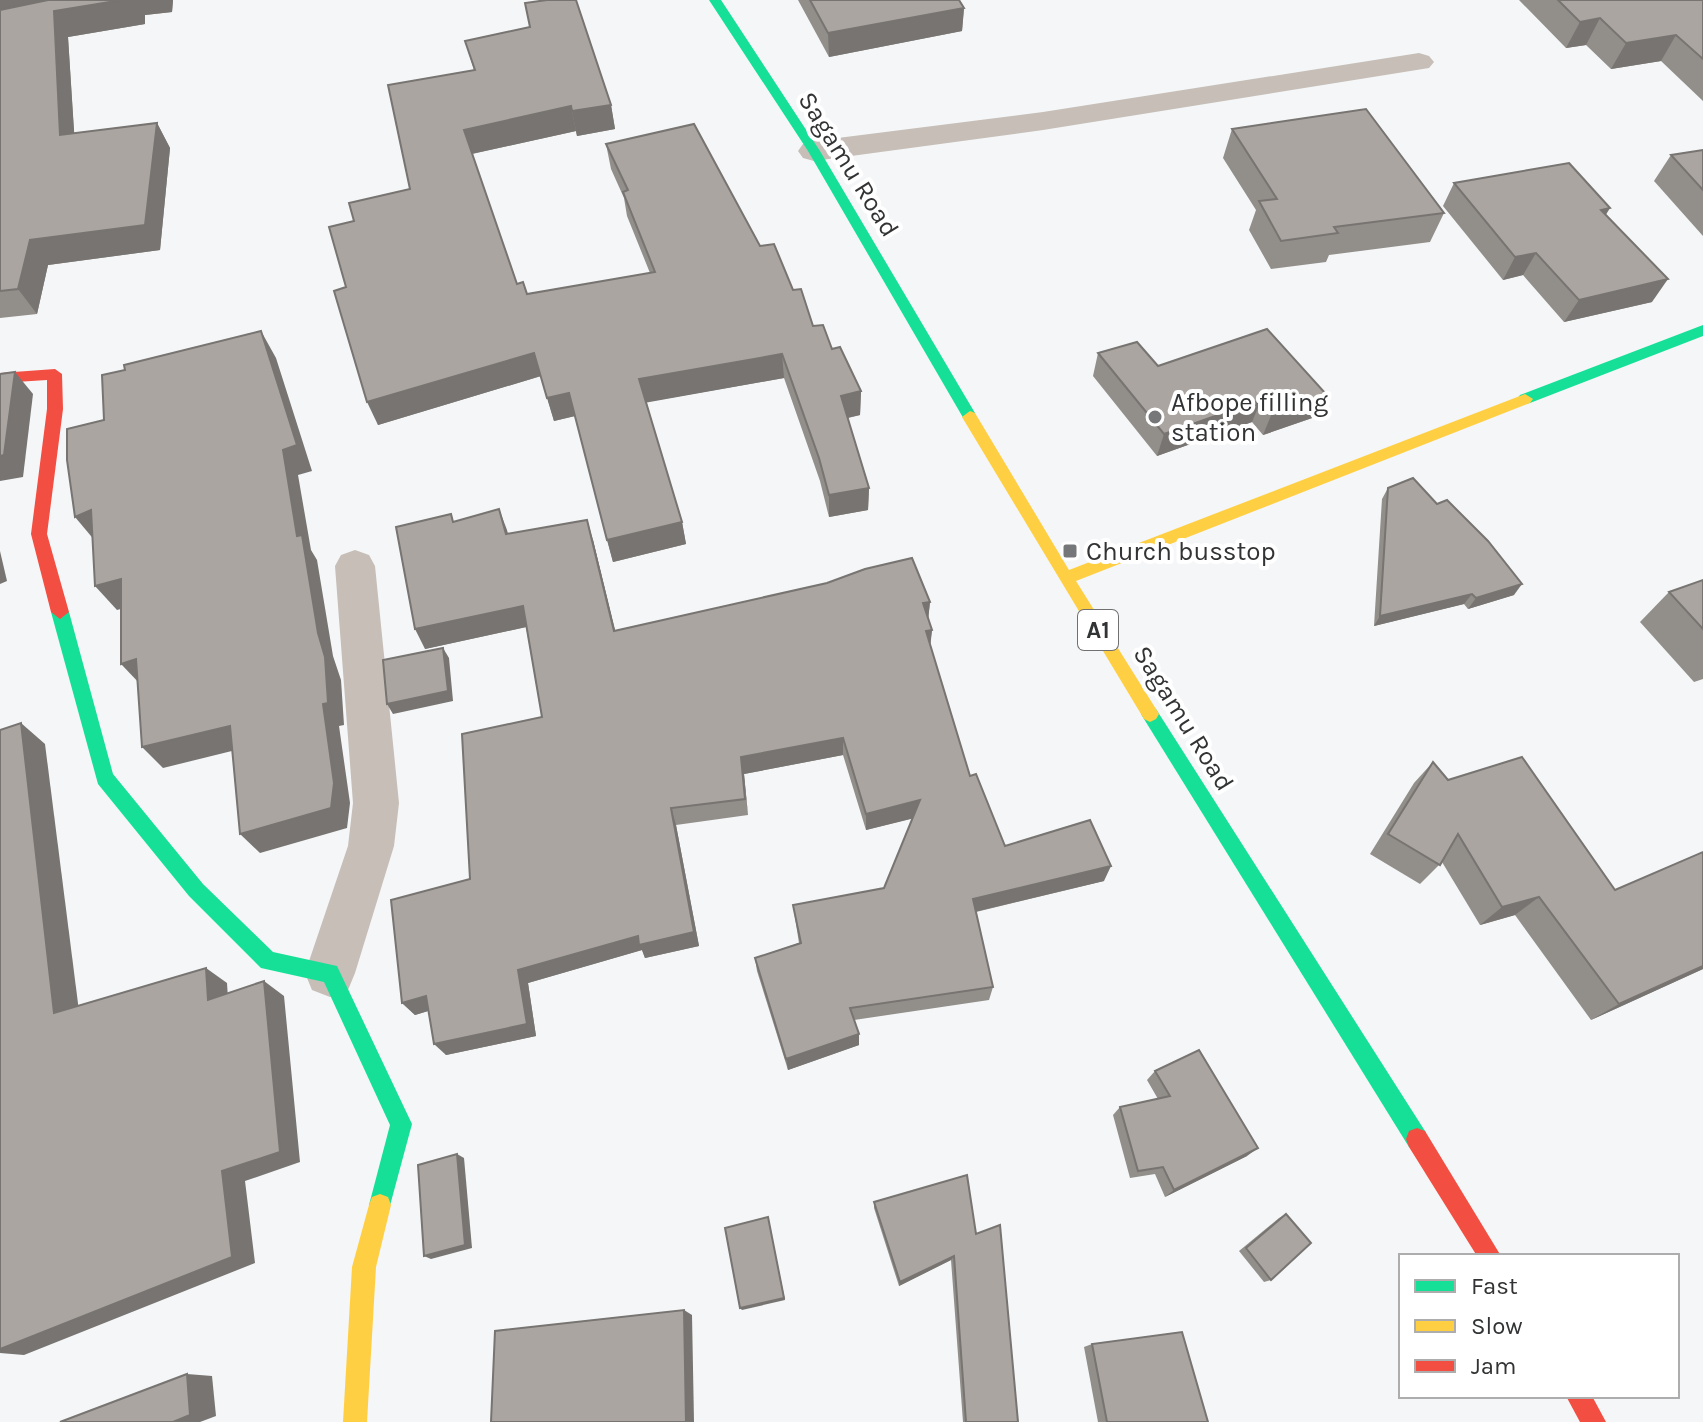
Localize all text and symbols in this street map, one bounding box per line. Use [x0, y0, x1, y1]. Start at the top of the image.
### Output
street label: Sagamu Road [792, 86, 905, 242]
place label: Afbope filling station [1171, 387, 1329, 448]
marker: Afbope filling station [1146, 408, 1164, 426]
place label: Church busstop [1086, 536, 1276, 567]
marker: Church busstop [1061, 542, 1079, 560]
road number: A1 [1078, 610, 1118, 650]
street label: Sagamu Road [1127, 640, 1240, 796]
legend [1399, 1254, 1679, 1398]
text: Fast [1471, 1272, 1518, 1300]
text: Slow [1471, 1312, 1523, 1340]
text: Jam [1471, 1352, 1516, 1380]

